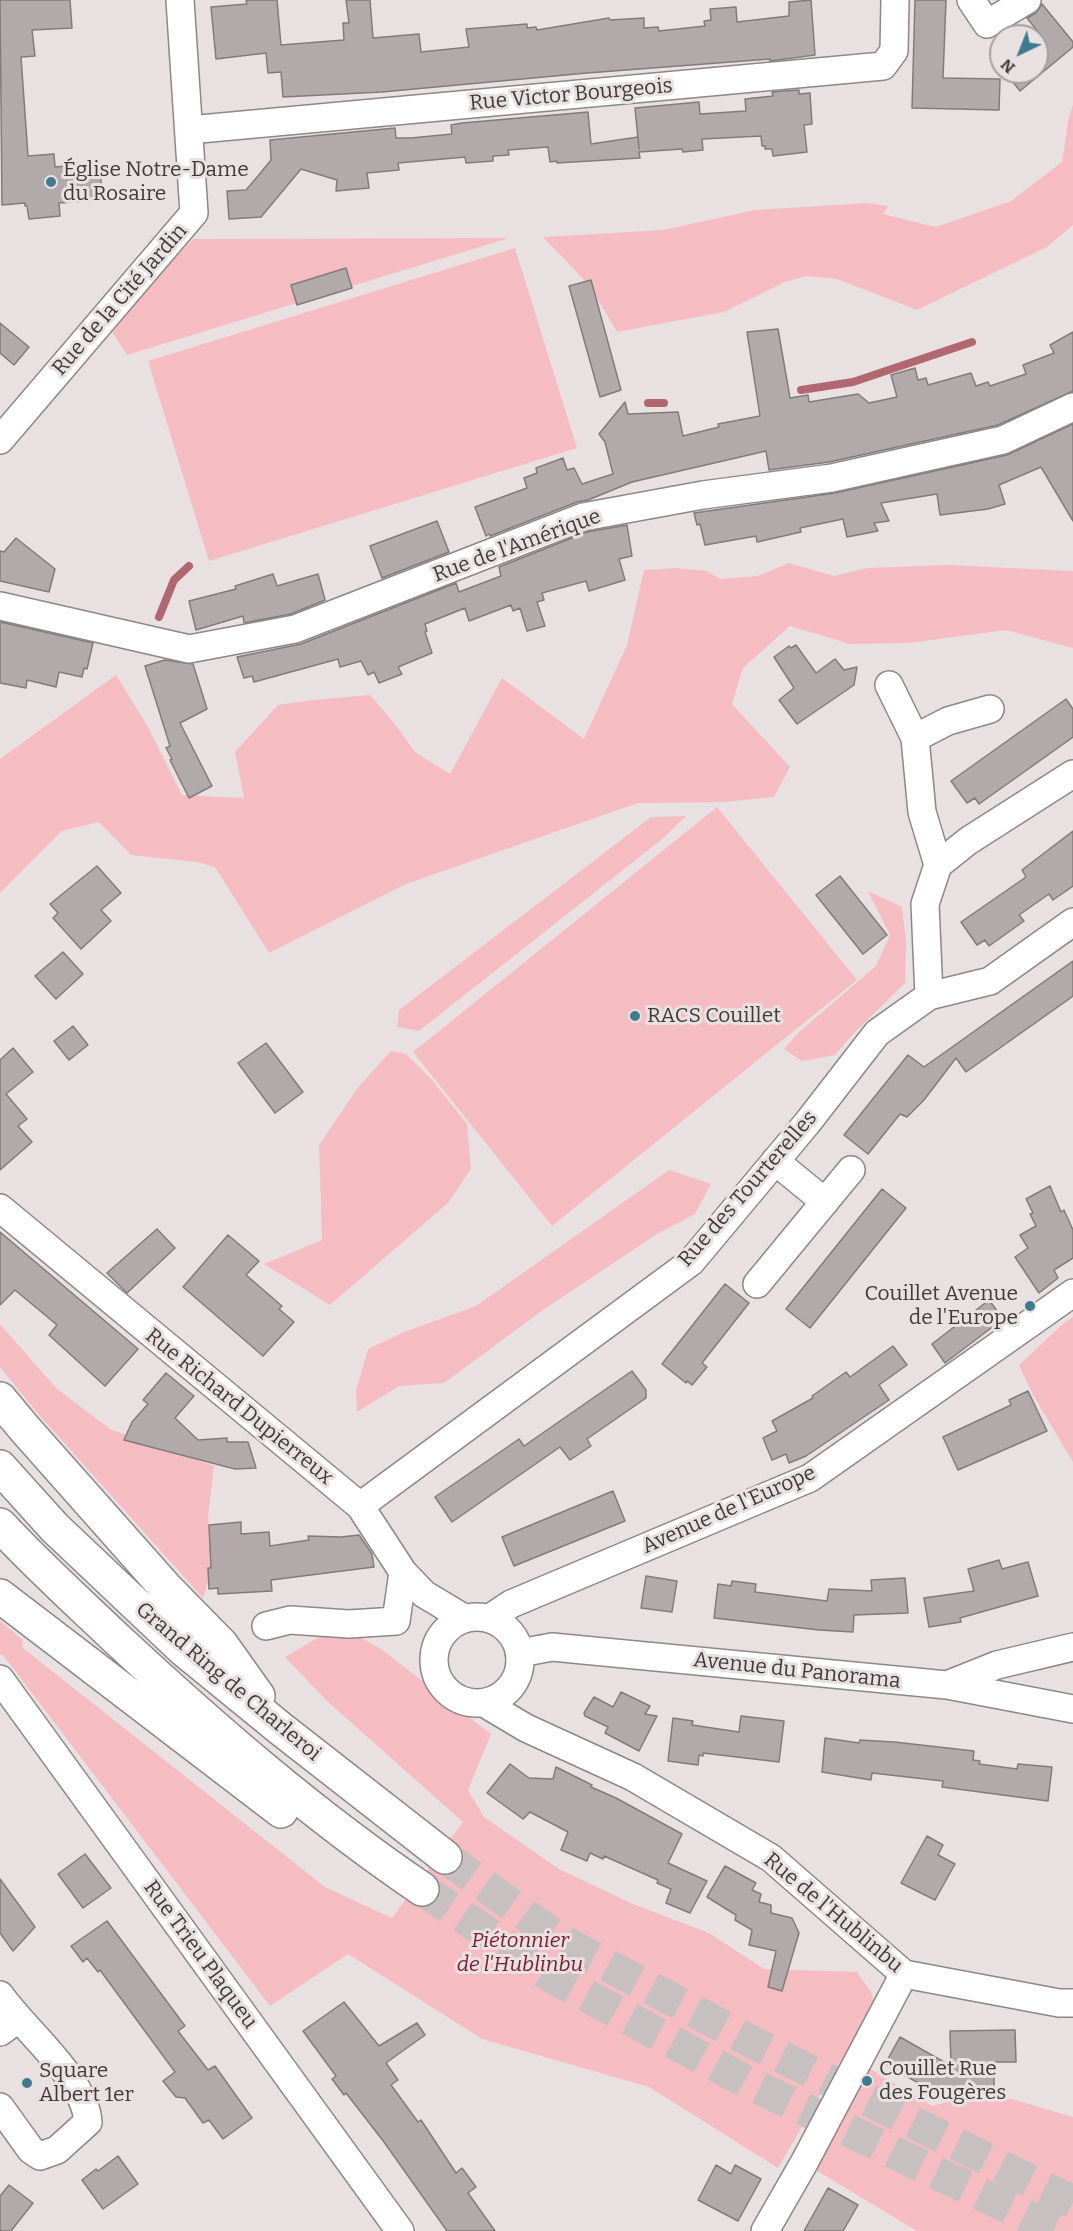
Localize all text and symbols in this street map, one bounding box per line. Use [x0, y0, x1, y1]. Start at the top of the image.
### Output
north arrow [989, 24, 1049, 84]
text: N [997, 55, 1019, 77]
street label: Rue Victor Bourgeois [468, 74, 674, 116]
place label: Église Notre-Dame du Rosaire [63, 157, 249, 207]
marker: Église Notre-Dame du Rosaire [44, 175, 58, 189]
street label: Rue de la Cité Jardin [47, 219, 193, 381]
street label: Rue de l'Amérique [430, 504, 604, 588]
place label: RACS Couillet [647, 1003, 781, 1029]
marker: RACS Couillet [628, 1009, 642, 1023]
street label: Rue des Tourterelles [673, 1106, 823, 1272]
place label: Couillet Avenue de l'Europe [864, 1281, 1018, 1331]
marker: Couillet Avenue de l'Europe [1023, 1299, 1037, 1313]
street label: Rue Richard Dupierreux [140, 1323, 338, 1491]
street label: Avenue de l'Europe [638, 1460, 820, 1560]
street label: Grand Ring de Charleroi [130, 1597, 326, 1767]
street label: Avenue du Panorama [692, 1648, 902, 1694]
street label: Rue de l'Hublinbu [758, 1848, 908, 1978]
street label: Rue Trieu Plaqueu [138, 1876, 262, 2034]
park label: Piétonnier de l'Hublinbu [457, 1928, 583, 1978]
place label: Couillet Rue des Fougères [879, 2056, 1006, 2106]
place label: Square Albert 1er [39, 2058, 134, 2108]
marker: Couillet Rue des Fougères [860, 2074, 874, 2088]
marker: Square Albert 1er [20, 2076, 34, 2090]

